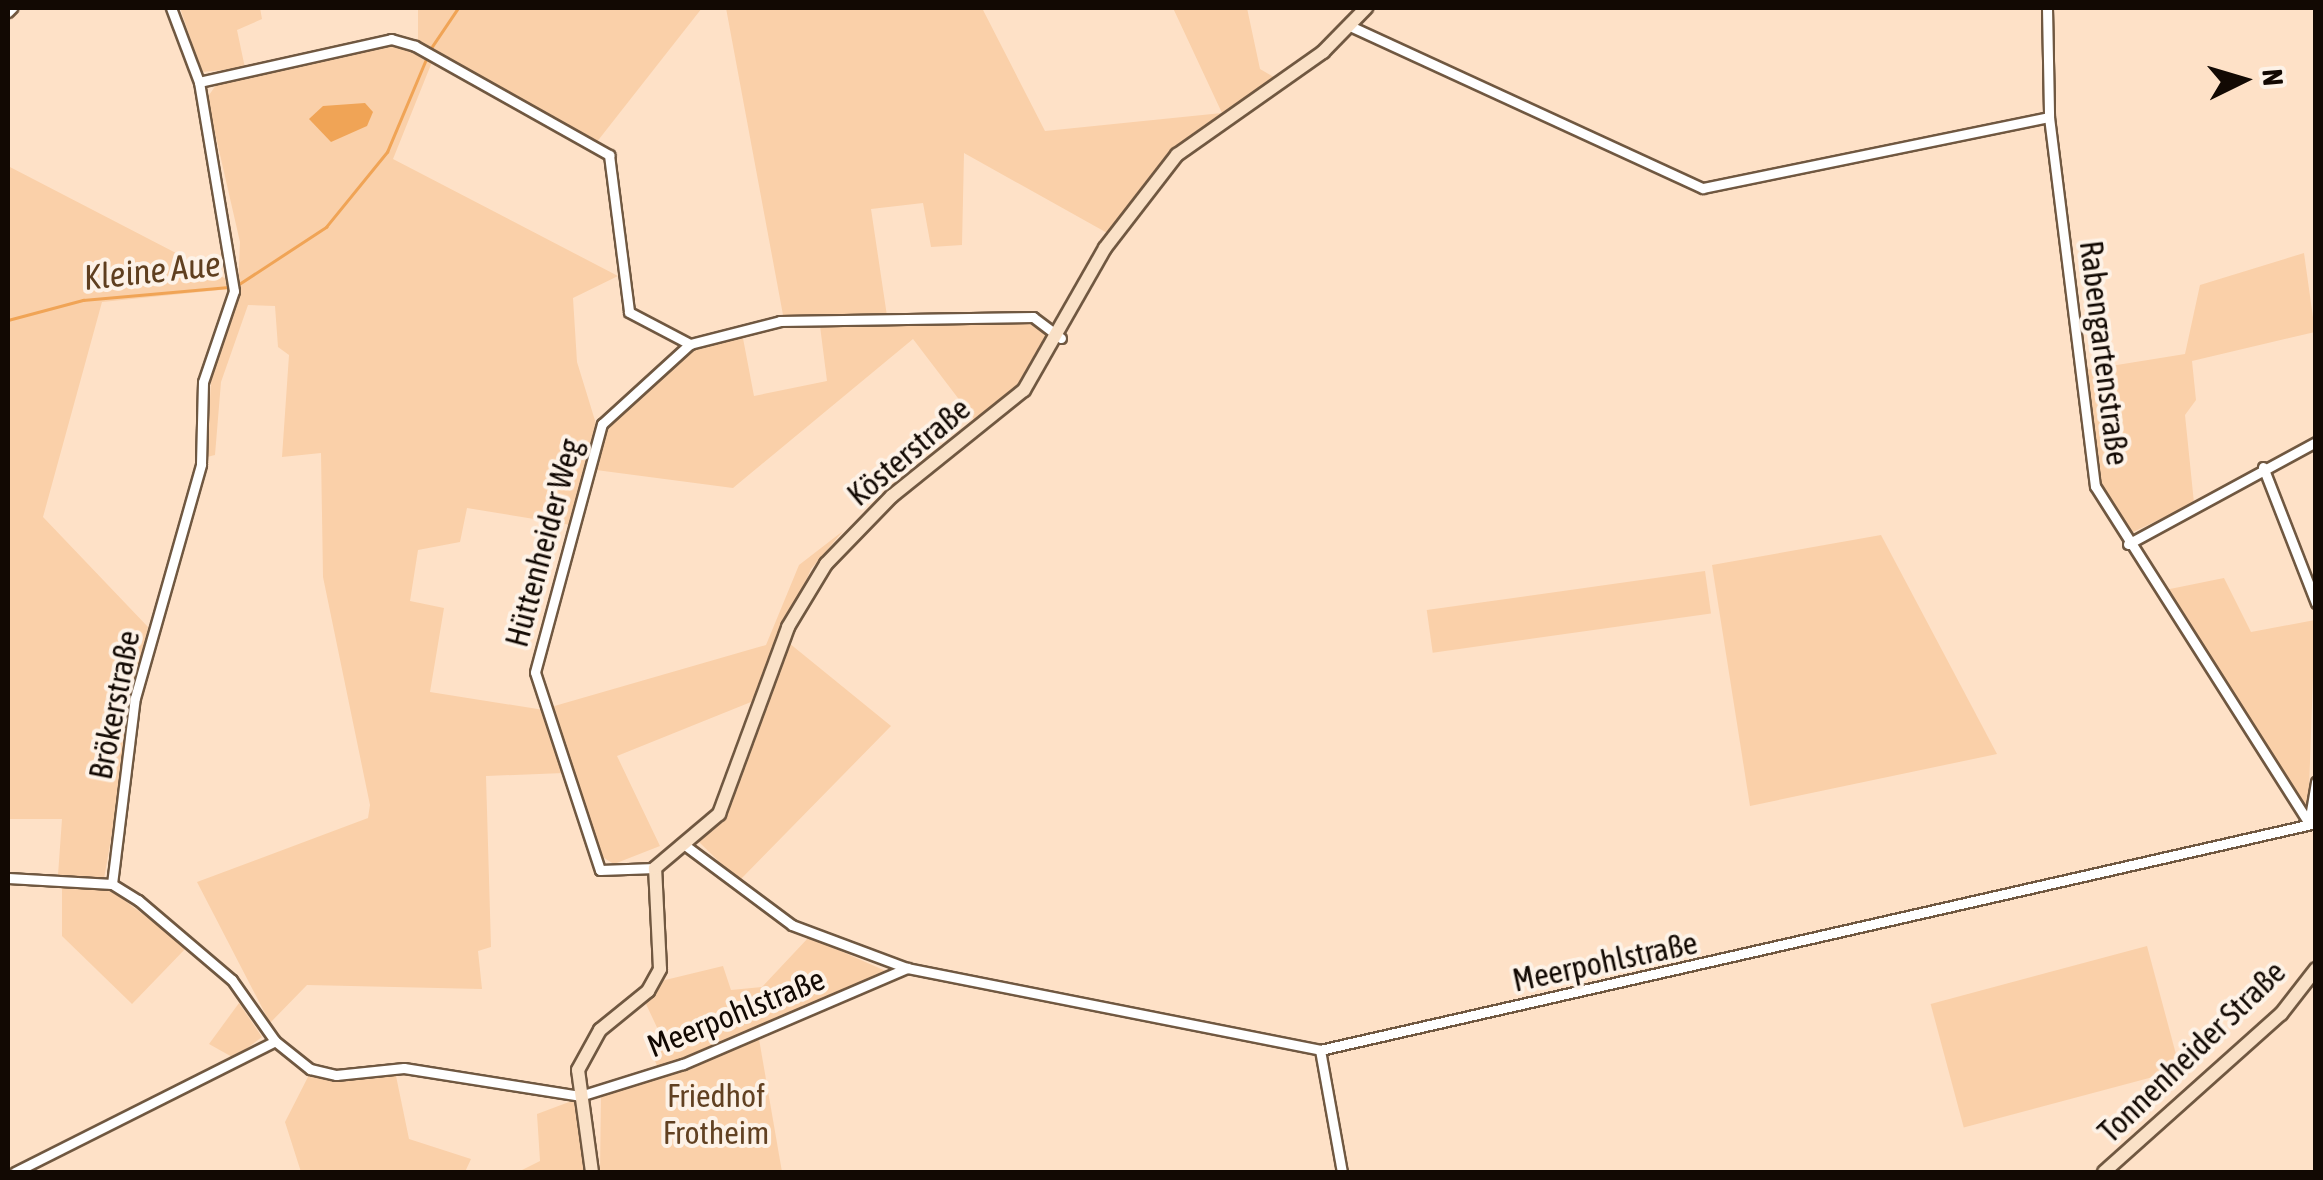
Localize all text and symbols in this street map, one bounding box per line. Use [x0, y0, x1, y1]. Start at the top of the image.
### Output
north arrow [2193, 30, 2293, 130]
text: N [2256, 68, 2290, 87]
street label: Rabengartenstraße [2071, 239, 2137, 467]
water label: Kleine Aue [81, 242, 223, 298]
street label: Kösterstraße [840, 390, 978, 514]
street label: Hüttenheider Weg [498, 435, 590, 651]
street label: Brökerstraße [82, 627, 148, 783]
street label: Meerpohlstraße [1509, 924, 1701, 1000]
street label: Tonnenheider Straße [2091, 953, 2293, 1151]
street label: Meerpohlstraße [642, 960, 830, 1066]
park label: Friedhof Frotheim [663, 1078, 769, 1153]

